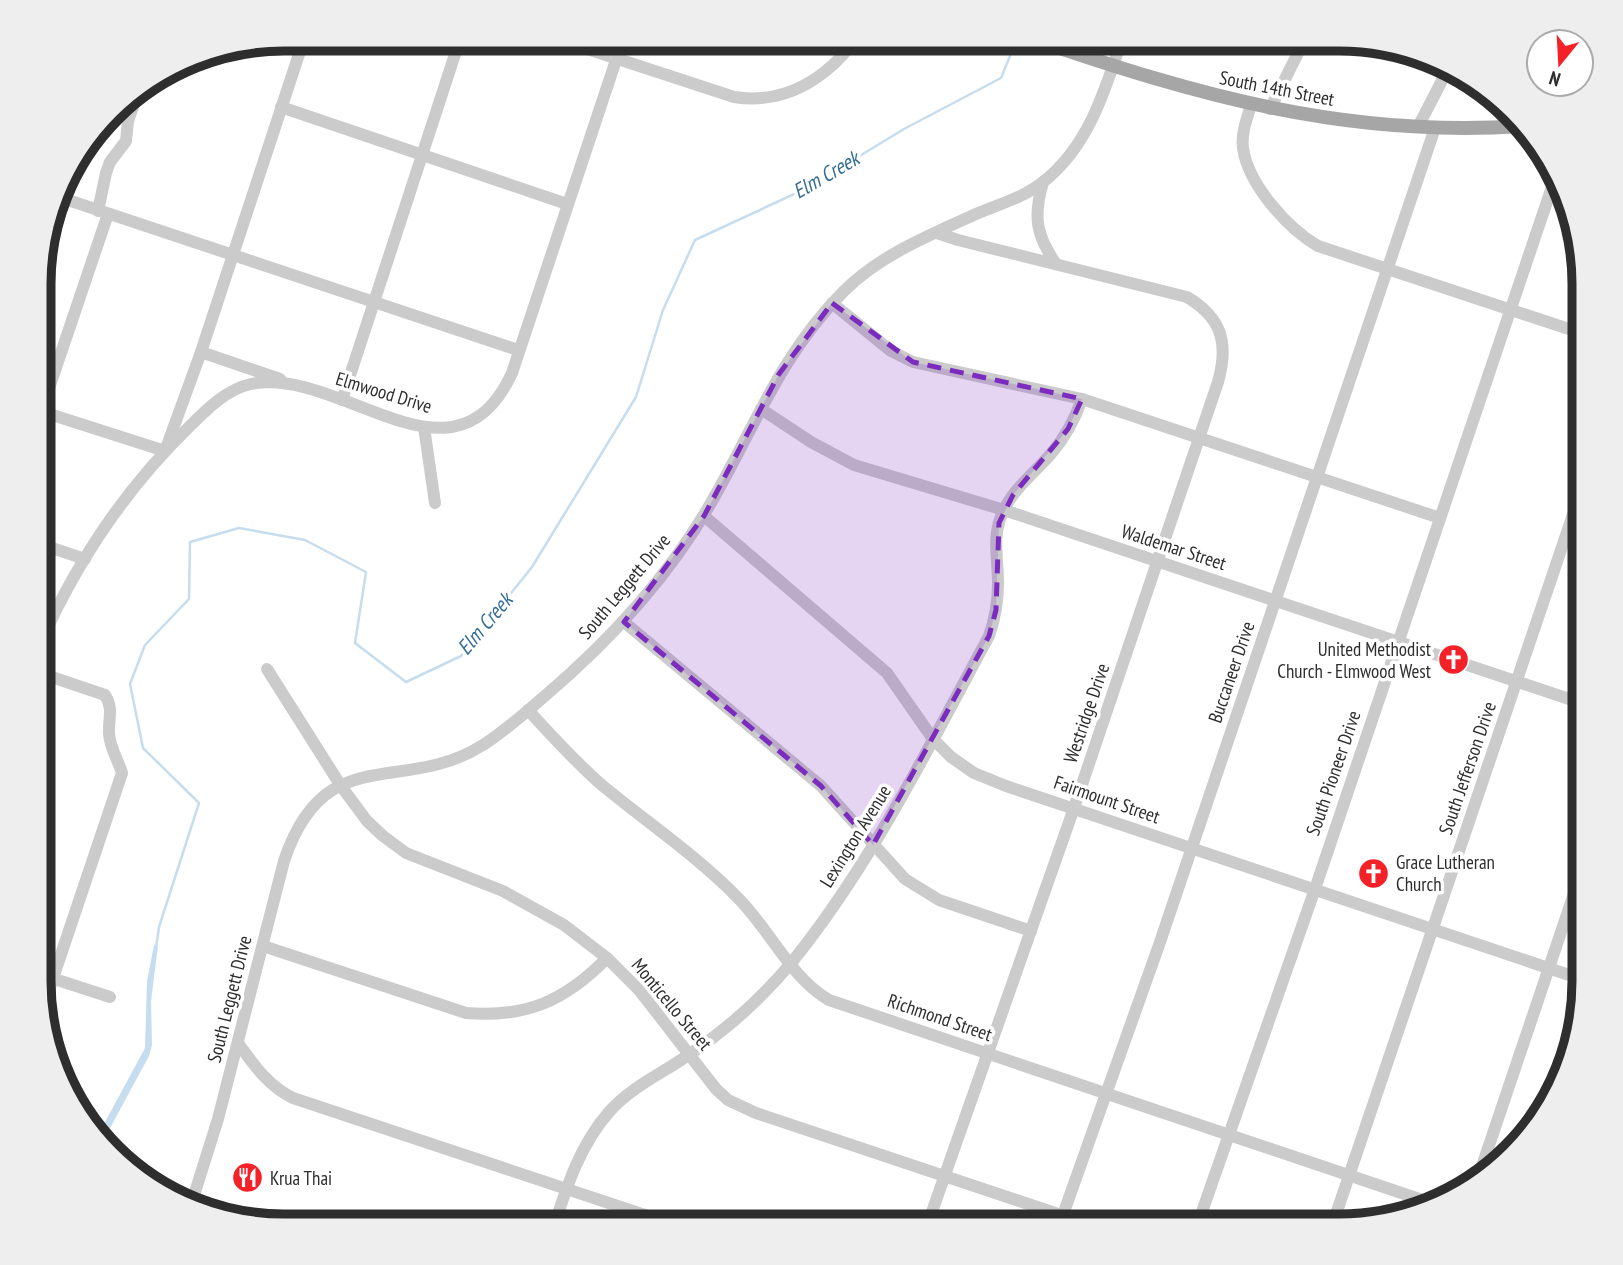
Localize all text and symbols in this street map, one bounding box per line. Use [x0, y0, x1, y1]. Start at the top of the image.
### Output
north arrow [1525, 28, 1595, 98]
street label: South 14th Street [1218, 65, 1337, 111]
text: N [1546, 66, 1563, 92]
water label: Elm Creek [788, 143, 866, 204]
street label: Elmwood Drive [333, 366, 435, 418]
street label: Waldemar Street [1119, 519, 1230, 575]
street label: South Leggett Drive [573, 528, 675, 644]
water label: Elm Creek [451, 585, 520, 660]
street label: Buccaneer Drive [1202, 618, 1260, 726]
place label: United Methodist Church - Elmwood West [1277, 637, 1432, 683]
church icon: United Methodist Church - Elmwood West [1437, 643, 1471, 677]
street label: Westridge Drive [1058, 660, 1114, 766]
street label: South Jefferson Drive [1433, 698, 1501, 838]
street label: South Pioneer Drive [1300, 707, 1366, 839]
street label: Fairmount Street [1051, 770, 1164, 829]
street label: Lexington Avenue [814, 780, 896, 892]
place label: Grace Lutheran Church [1396, 850, 1495, 896]
church icon: Grace Lutheran Church [1356, 856, 1390, 890]
street label: South Leggett Drive [202, 933, 256, 1065]
street label: Monticello Street [627, 953, 718, 1055]
street label: Richmond Street [885, 988, 996, 1046]
restaurant icon: Krua Thai [230, 1161, 264, 1195]
place label: Krua Thai [270, 1166, 332, 1190]

